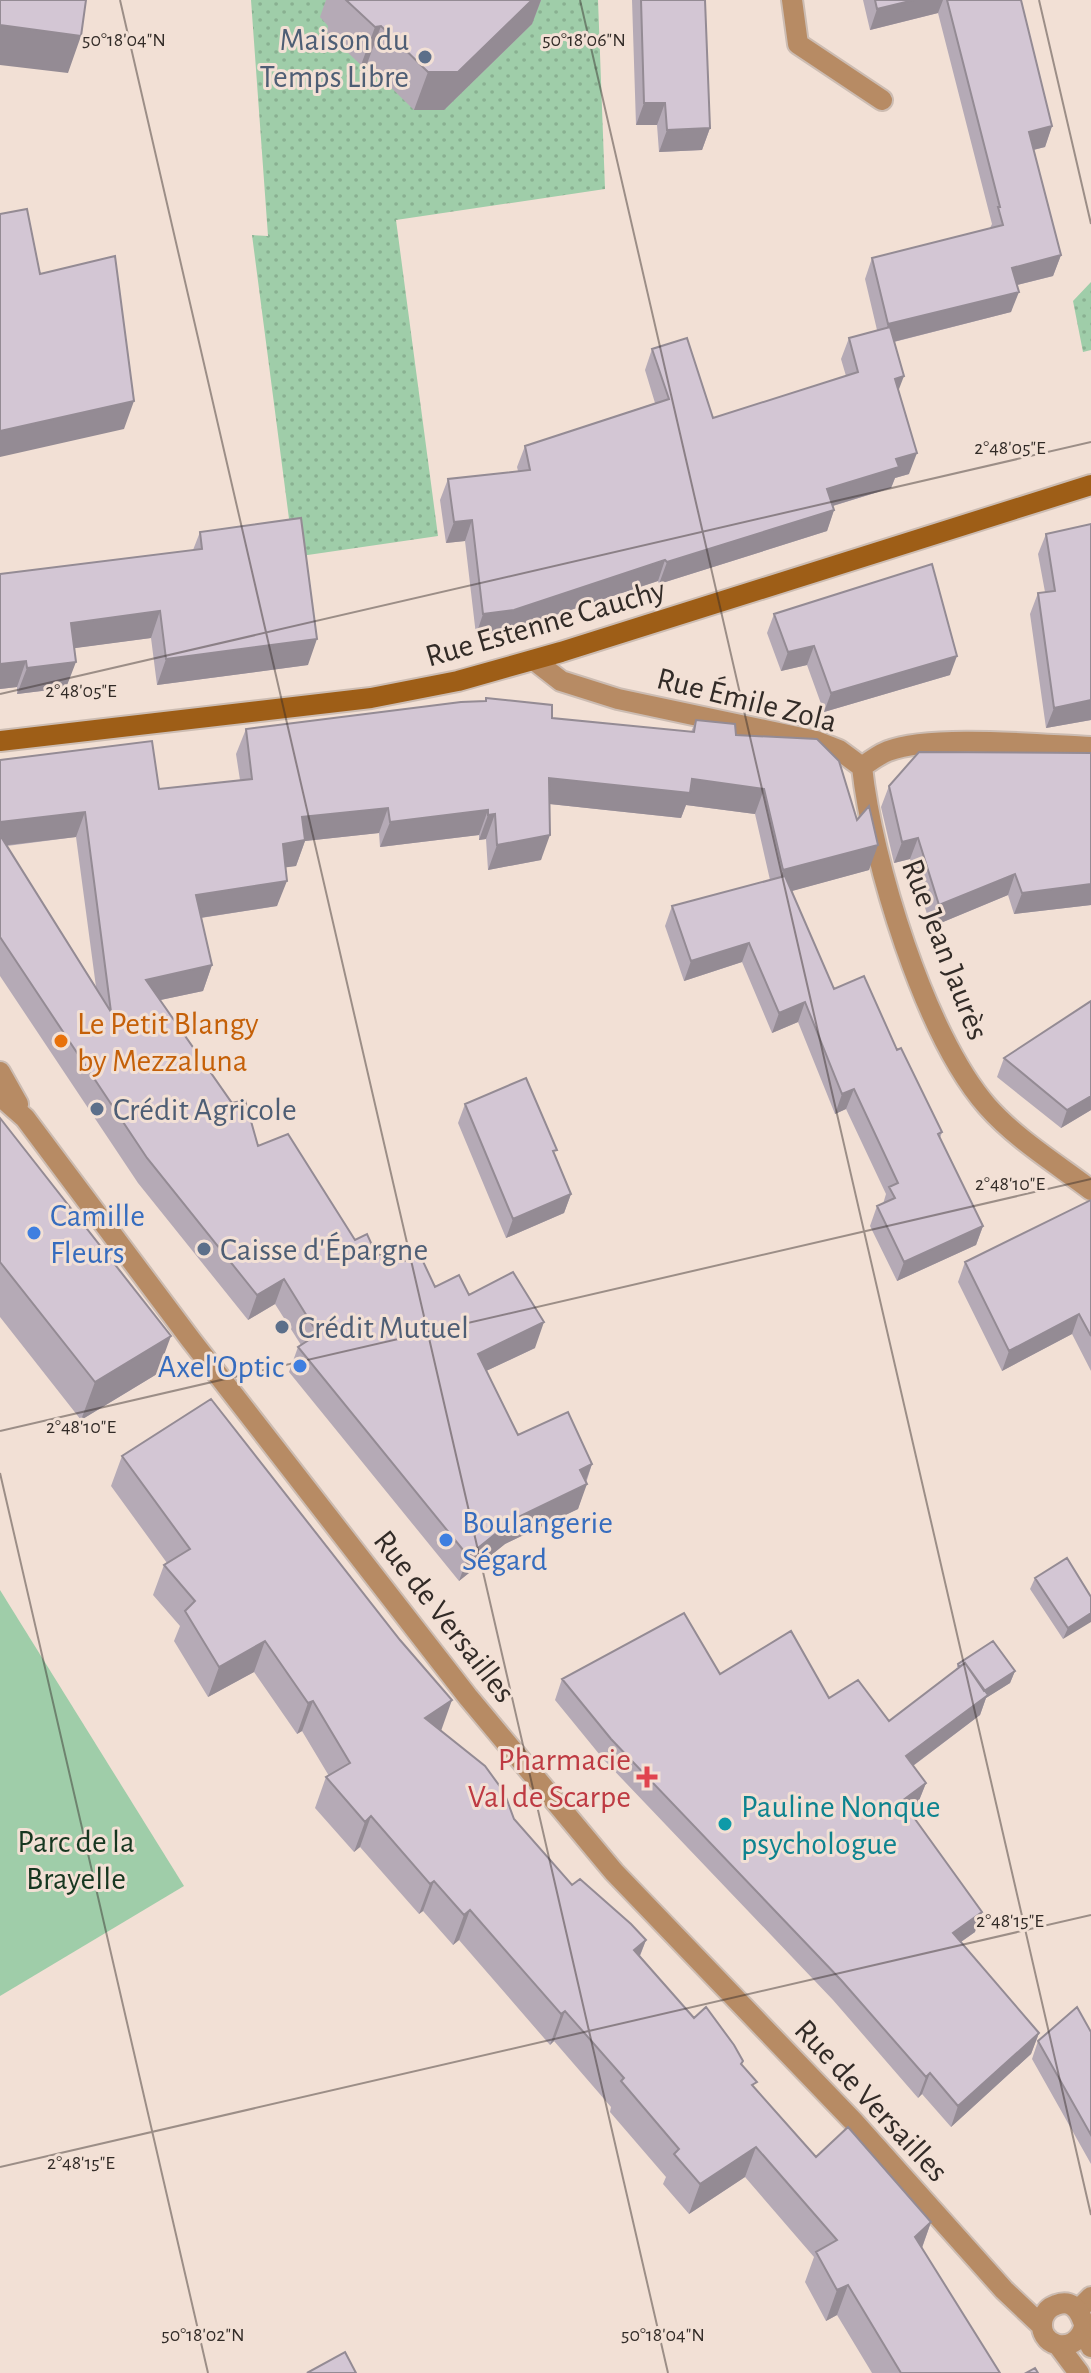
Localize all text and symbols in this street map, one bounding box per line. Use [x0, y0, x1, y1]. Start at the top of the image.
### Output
place label: Maison du Temps Libre [259, 24, 409, 93]
text: 50°18'04"N [82, 30, 166, 50]
text: 50°18'06"N [542, 30, 626, 50]
marker: Maison du Temps Libre [416, 48, 434, 66]
text: 2°48'05"E [974, 438, 1046, 458]
street label: Rue Estenne Cauchy [422, 573, 669, 672]
street label: Rue Émile Zola [653, 659, 841, 738]
text: 2°48'05"E [45, 681, 117, 701]
street label: Rue Jean Jaurès [896, 855, 994, 1044]
place label: Le Petit Blangy by Mezzaluna [77, 1008, 259, 1077]
marker: Le Petit Blangy by Mezzaluna [52, 1032, 70, 1050]
place label: Crédit Agricole [113, 1094, 297, 1126]
marker: Crédit Agricole [88, 1100, 106, 1118]
text: 2°48'10"E [975, 1174, 1045, 1194]
place label: Camille Fleurs [50, 1200, 145, 1269]
marker: Camille Fleurs [25, 1224, 43, 1242]
place label: Caisse d'Épargne [220, 1231, 428, 1266]
marker: Caisse d'Épargne [195, 1240, 213, 1258]
place label: Crédit Mutuel [298, 1312, 469, 1344]
marker: Crédit Mutuel [273, 1318, 291, 1336]
place label: Axel'Optic [158, 1351, 284, 1383]
marker: Axel'Optic [291, 1357, 309, 1375]
text: 2°48'10"E [46, 1417, 116, 1437]
place label: Boulangerie Ségard [462, 1507, 613, 1576]
street label: Rue de Versailles [367, 1525, 521, 1709]
marker: Boulangerie Ségard [437, 1531, 455, 1549]
place label: Pharmacie Val de Scarpe [468, 1744, 631, 1813]
marker: Pharmacie Val de Scarpe [638, 1768, 656, 1786]
place label: Pauline Nonque psychologue [741, 1791, 941, 1860]
marker: Pauline Nonque psychologue [716, 1815, 734, 1833]
park label: Parc de la Brayelle [17, 1826, 135, 1895]
text: 2°48'15"E [976, 1911, 1044, 1931]
street label: Rue de Versailles [788, 2014, 954, 2188]
text: 2°48'15"E [47, 2153, 115, 2173]
text: 50°18'02"N [161, 2325, 245, 2345]
text: 50°18'04"N [621, 2325, 705, 2345]

